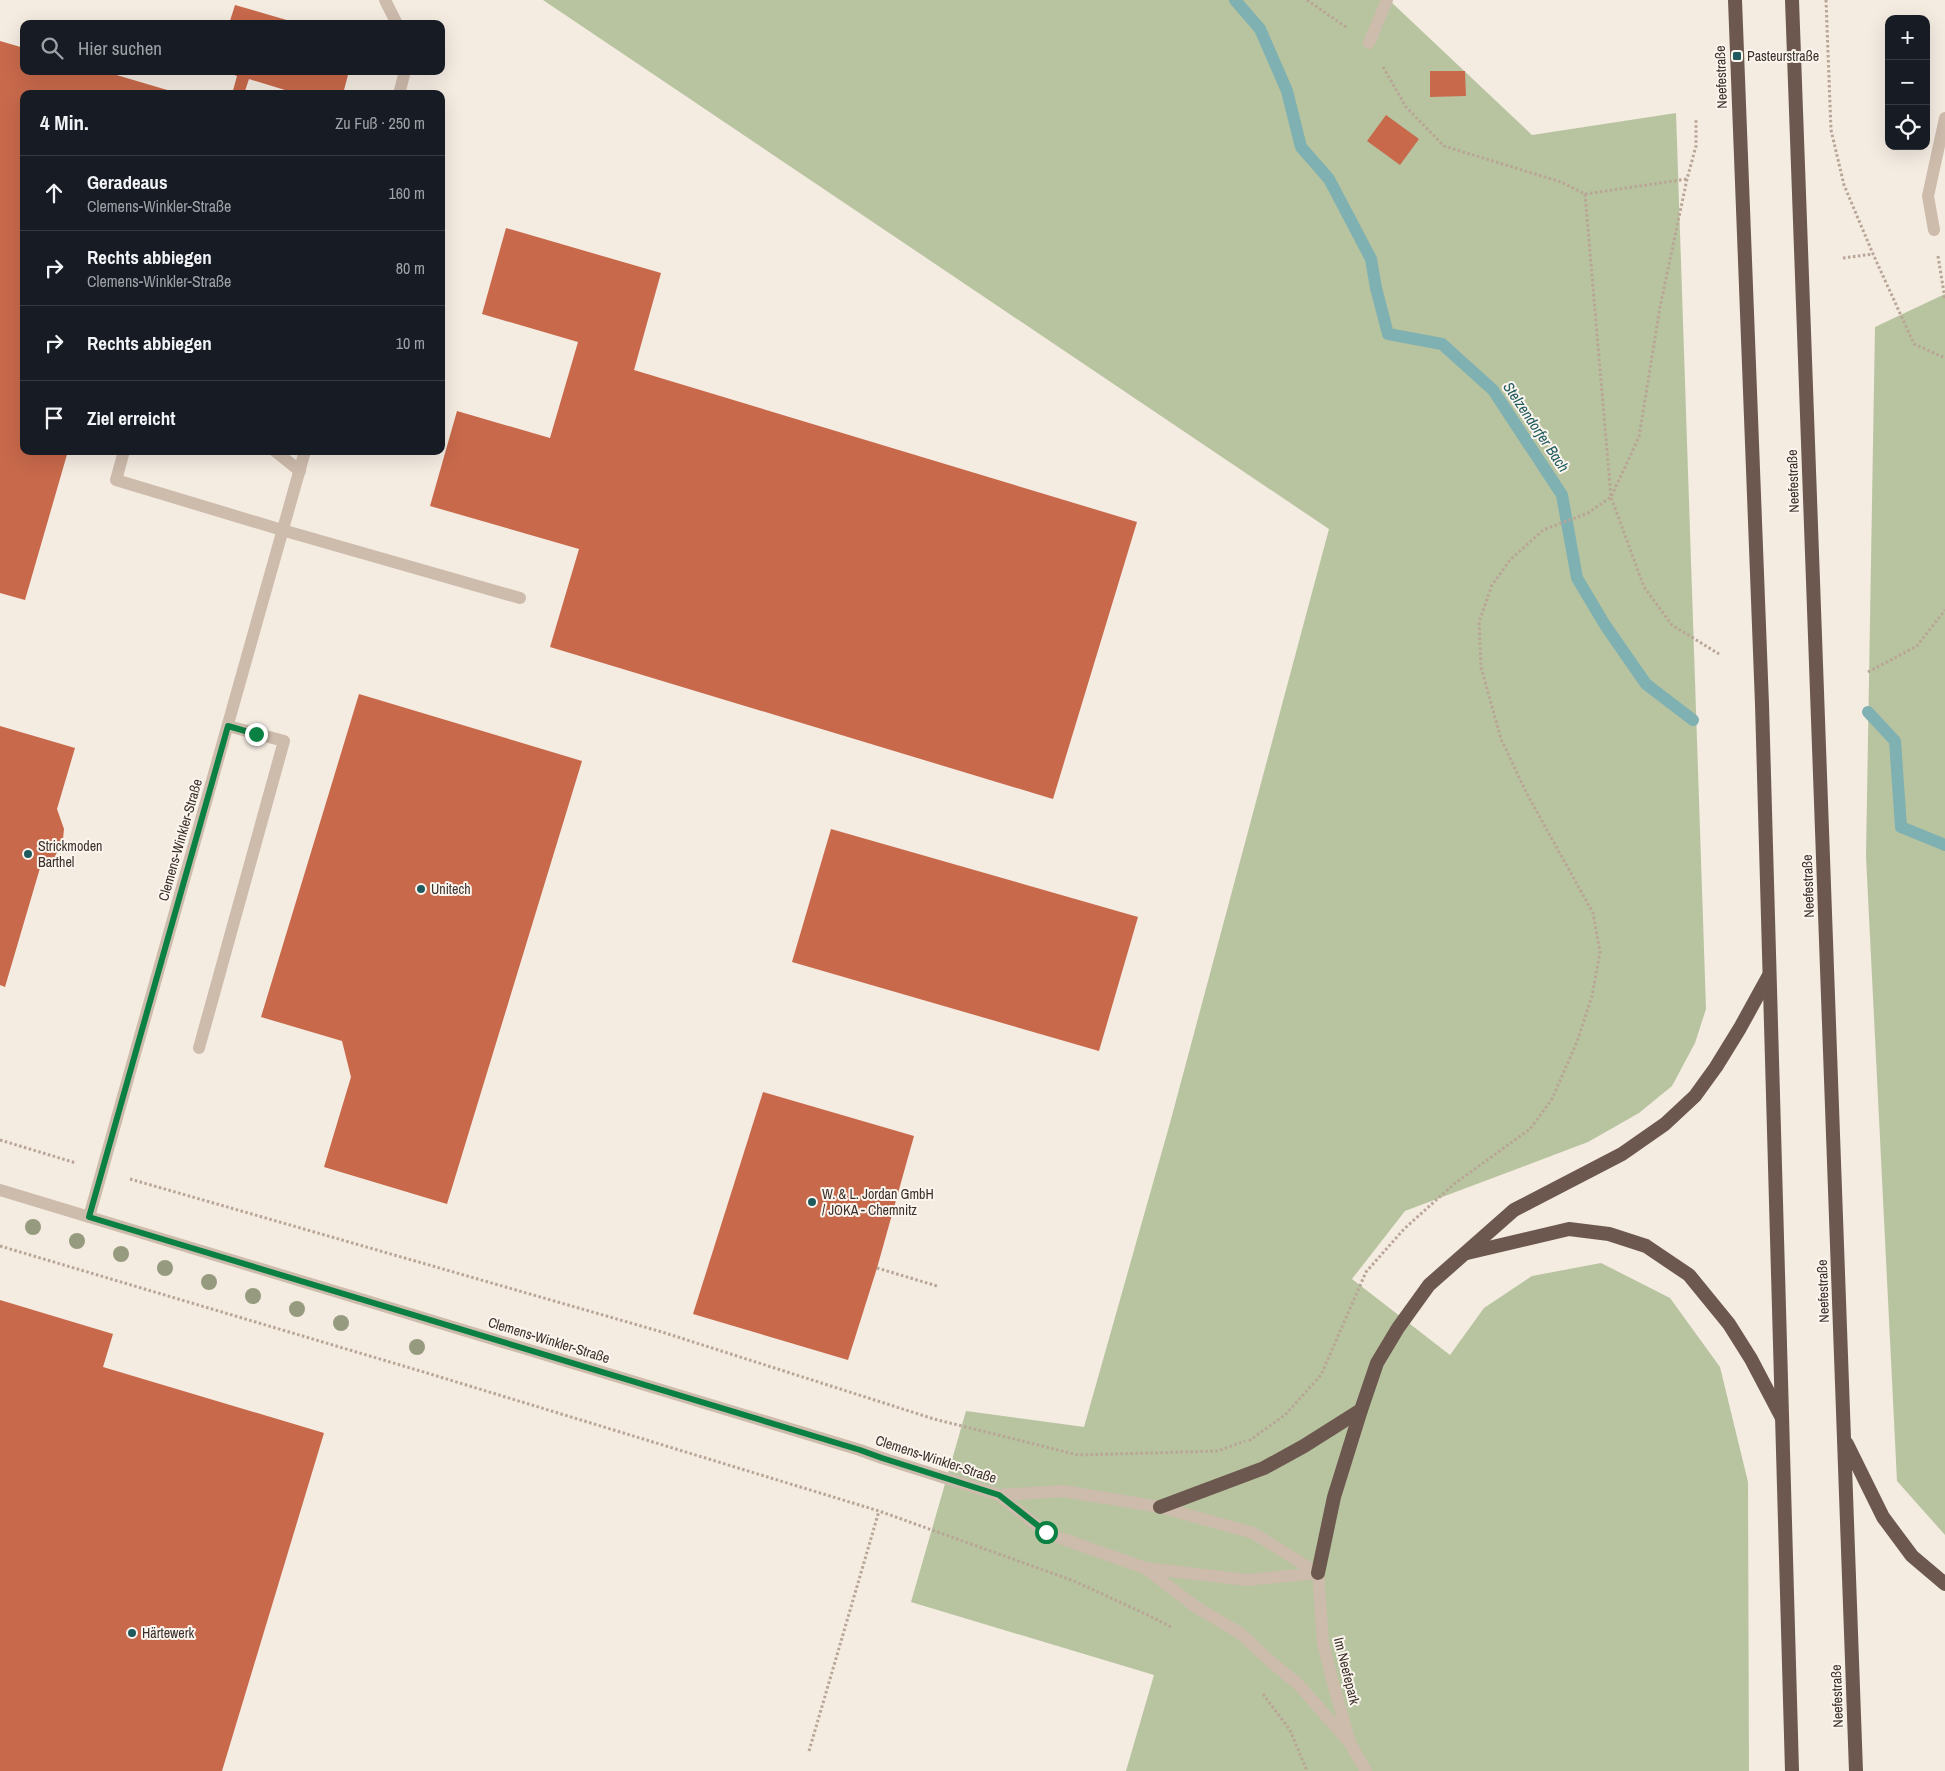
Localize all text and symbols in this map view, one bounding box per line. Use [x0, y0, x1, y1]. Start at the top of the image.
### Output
map controls [1885, 15, 1930, 150]
button: + [1885, 15, 1930, 60]
search box [20, 20, 445, 75]
icon: search [38, 34, 66, 62]
text: Hier suchen [78, 35, 162, 61]
street label: Neefestraße [1711, 45, 1731, 109]
place label: Pasteurstraße [1747, 47, 1819, 65]
marker: Pasteurstraße [1731, 50, 1743, 62]
button: − [1885, 60, 1930, 105]
button: locate [1885, 105, 1930, 150]
text: 4 Min. [40, 108, 89, 137]
text: Zu Fuß · 250 m [335, 112, 425, 134]
text: Geradeaus [87, 169, 168, 195]
icon: ahead [40, 179, 68, 207]
text: 160 m [389, 182, 425, 204]
text: Clemens-Winkler-Straße [87, 195, 231, 217]
text: Rechts abbiegen [87, 244, 212, 270]
icon: right [40, 254, 68, 282]
text: 80 m [396, 257, 425, 279]
text: Clemens-Winkler-Straße [87, 270, 231, 292]
icon: right [40, 329, 68, 357]
text: Rechts abbiegen [87, 330, 212, 356]
text: 10 m [396, 332, 425, 354]
water label: Stelzendorfer Bach [1498, 377, 1574, 476]
icon: arrive [40, 404, 68, 432]
text: Ziel erreicht [87, 405, 175, 431]
street label: Neefestraße [1783, 449, 1803, 513]
route end [245, 723, 268, 746]
street label: Clemens-Winkler-Straße [154, 777, 206, 903]
place label: Strickmoden Barthel [38, 837, 102, 871]
marker: Strickmoden Barthel [22, 848, 34, 860]
street label: Neefestraße [1798, 854, 1818, 918]
place label: Unitech [431, 880, 471, 898]
marker: Unitech [415, 883, 427, 895]
place label: W. & L. Jordan GmbH / JOKA - Chemnitz [822, 1185, 934, 1219]
marker: W. & L. Jordan GmbH / JOKA - Chemnitz [806, 1196, 818, 1208]
street label: Neefestraße [1813, 1259, 1833, 1323]
street label: Clemens-Winkler-Straße [486, 1313, 612, 1367]
street label: Clemens-Winkler-Straße [873, 1431, 999, 1487]
route start [1035, 1521, 1058, 1544]
place label: Härtewerk [142, 1624, 195, 1642]
marker: Härtewerk [126, 1627, 138, 1639]
street label: Im Neefepark [1330, 1635, 1364, 1707]
street label: Neefestraße [1827, 1664, 1847, 1728]

